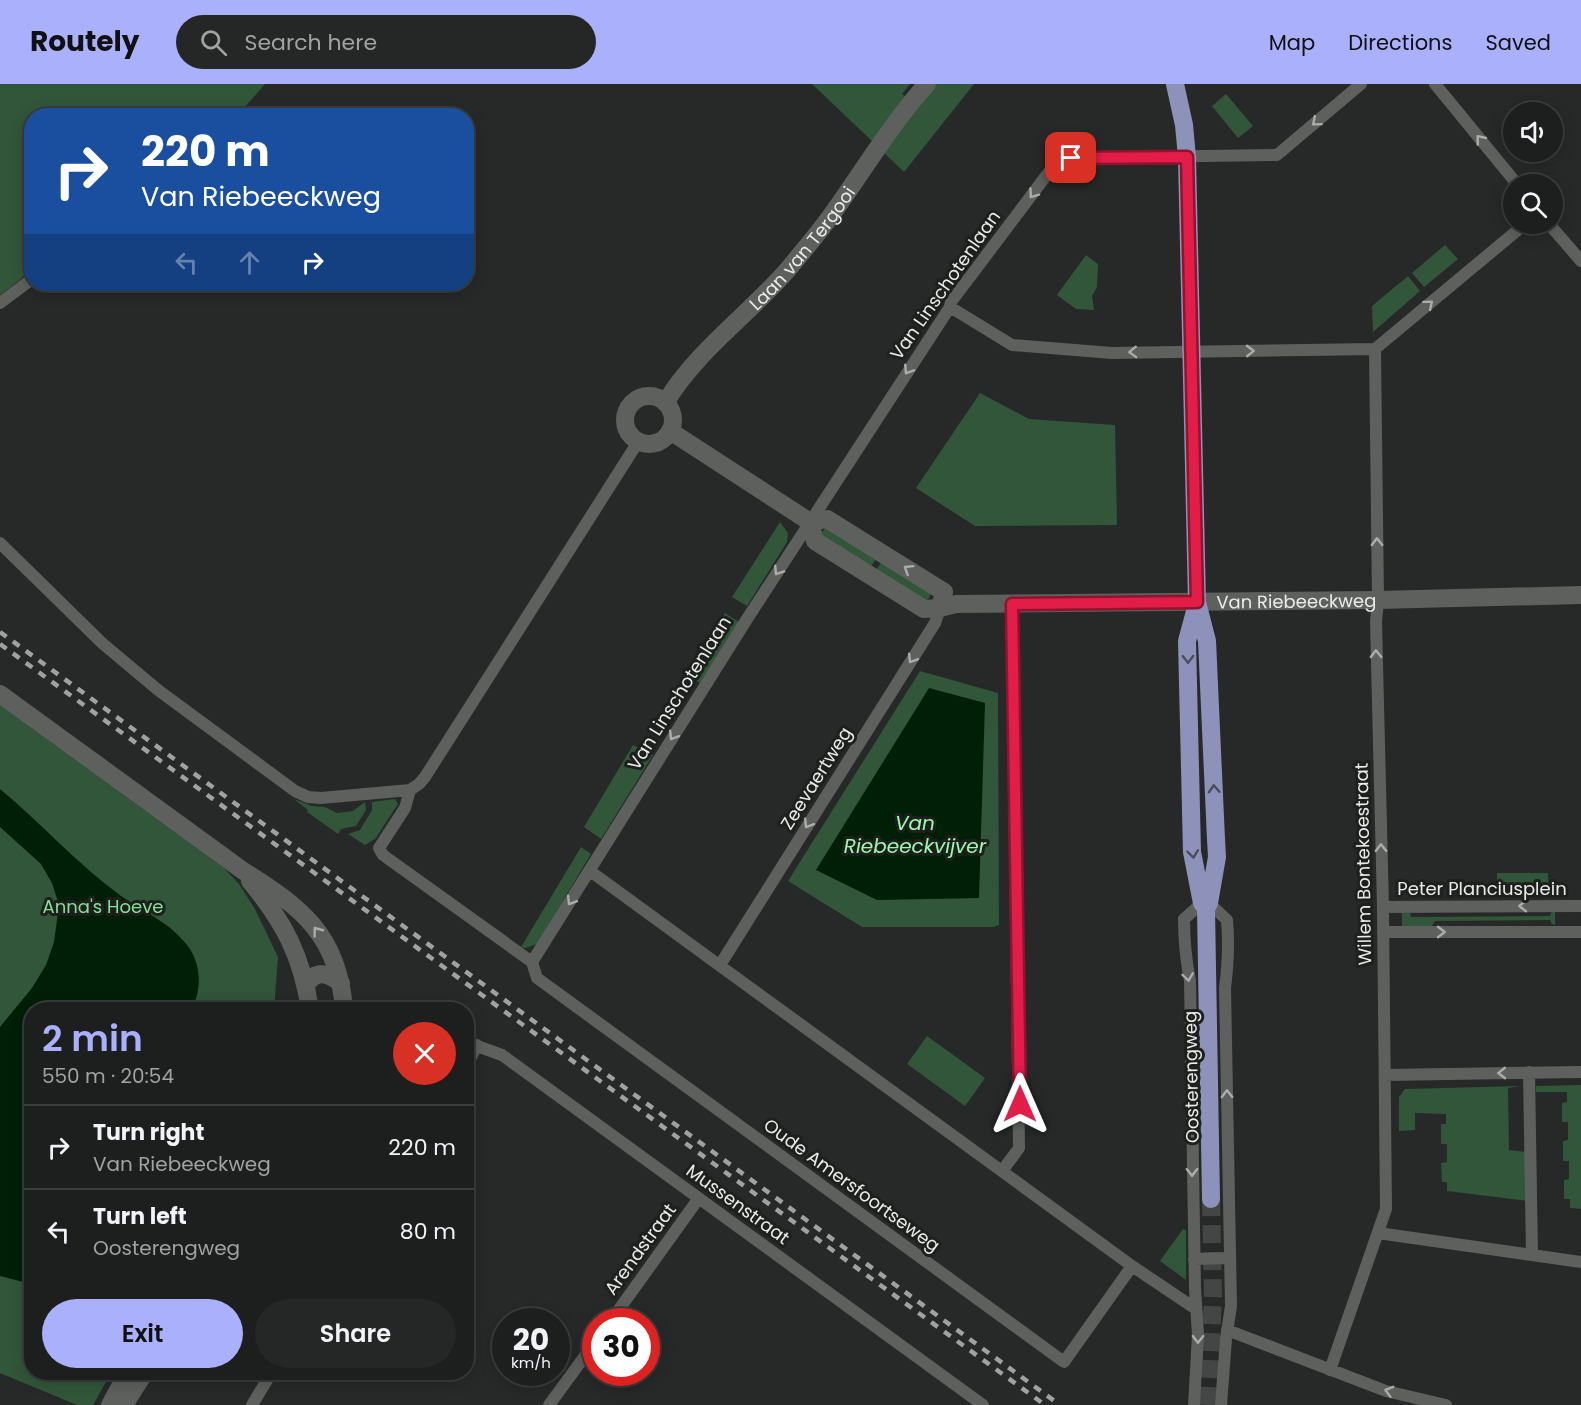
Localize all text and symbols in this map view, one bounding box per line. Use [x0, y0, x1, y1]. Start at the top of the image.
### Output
search box [176, 15, 596, 69]
text: Routely [30, 22, 140, 61]
icon: search [197, 26, 230, 59]
text: Search here [245, 27, 377, 58]
text: Map [1269, 28, 1315, 57]
text: Directions [1348, 28, 1452, 57]
text: Saved [1485, 28, 1551, 57]
map controls [1503, 102, 1563, 234]
button: sound [1503, 102, 1563, 162]
one-way arrow [1312, 114, 1323, 125]
text: 220 m [141, 122, 270, 181]
icon: right [42, 132, 120, 210]
pin [1045, 132, 1096, 183]
one-way arrow [1477, 135, 1488, 146]
icon: arrive [1054, 141, 1087, 174]
button: search [1503, 174, 1563, 234]
text: Van Riebeeckweg [141, 178, 381, 215]
street label: Laan van Tergooi [743, 181, 861, 316]
one-way arrow [1029, 188, 1040, 199]
street label: Van Linschotenlaan [884, 205, 1006, 365]
icon: left [170, 246, 203, 279]
icon: ahead [233, 246, 266, 279]
icon: right [296, 246, 329, 279]
one-way arrow [1422, 300, 1433, 311]
one-way arrow [1246, 345, 1255, 357]
one-way arrow [1129, 346, 1138, 359]
one-way arrow [904, 363, 915, 374]
one-way arrow [1371, 537, 1383, 546]
one-way arrow [774, 564, 785, 575]
one-way arrow [904, 565, 914, 577]
street label: Van Riebeeckweg [1216, 588, 1377, 614]
street label: Van Linschotenlaan [621, 611, 737, 775]
one-way arrow [1370, 649, 1383, 658]
one-way arrow [908, 652, 919, 663]
one-way arrow [1181, 654, 1194, 663]
street label: Zeevaertweg [774, 722, 858, 834]
one-way arrow [670, 729, 681, 740]
street label: Willem Bontekoestraat [1349, 762, 1377, 966]
one-way arrow [1208, 784, 1221, 793]
water label: Van Riebeeckvijver [844, 809, 987, 860]
one-way arrow [804, 818, 816, 828]
one-way arrow [1375, 844, 1388, 853]
one-way arrow [1187, 849, 1199, 858]
street label: Peter Planciusplein [1397, 876, 1567, 901]
park label: Anna's Hoeve [43, 894, 163, 919]
one-way arrow [566, 895, 578, 905]
one-way arrow [1518, 900, 1527, 912]
one-way arrow [313, 926, 324, 937]
one-way arrow [1437, 926, 1446, 938]
one-way arrow [1182, 973, 1194, 982]
street label: Oosterengweg [1177, 1011, 1205, 1143]
text: 2 min [42, 1013, 143, 1064]
button: close [393, 1022, 456, 1085]
text: 550 m · 20:54 [42, 1062, 174, 1090]
one-way arrow [1497, 1066, 1506, 1079]
position arrow [988, 1072, 1052, 1136]
one-way arrow [1221, 1090, 1233, 1099]
street label: Oude Amersfoortseweg [759, 1112, 945, 1258]
text: Turn right [93, 1117, 204, 1148]
icon: right [42, 1131, 75, 1164]
text: 220 m [388, 1132, 456, 1163]
text: Van Riebeeckweg [93, 1150, 271, 1178]
street label: Mussenstraat [681, 1158, 795, 1250]
one-way arrow [1186, 1168, 1199, 1177]
street label: Arendstraat [598, 1198, 682, 1300]
text: Turn left [93, 1201, 187, 1232]
icon: left [42, 1215, 75, 1248]
text: 80 m [400, 1216, 456, 1247]
text: Oosterengweg [93, 1234, 240, 1262]
button: Exit [42, 1299, 243, 1368]
button: Share [255, 1299, 456, 1368]
speed limit sign: 30 [582, 1308, 660, 1386]
text: 20 [513, 1318, 549, 1361]
one-way arrow [1191, 1334, 1204, 1343]
text: km/h [511, 1352, 551, 1373]
one-way arrow [1384, 1386, 1395, 1398]

